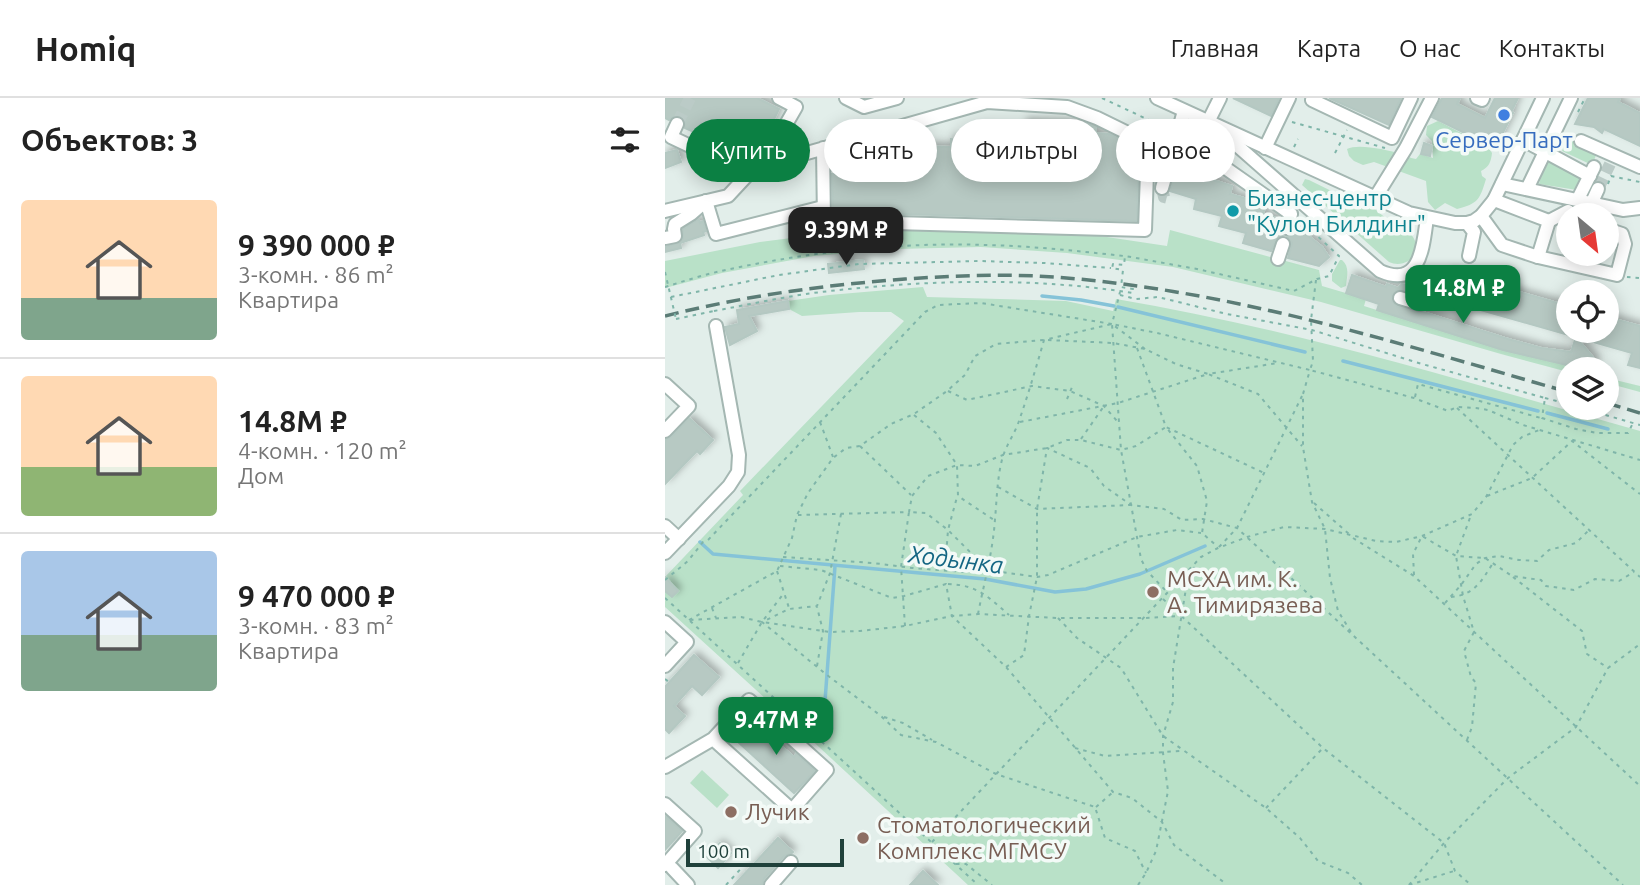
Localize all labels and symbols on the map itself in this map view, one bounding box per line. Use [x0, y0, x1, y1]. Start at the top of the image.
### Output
marker: Сервер-Парт [1496, 107, 1512, 123]
place label: Сервер-Парт [1435, 127, 1573, 152]
place label: Бизнес-центр "Кулон Билдинг" [1247, 185, 1426, 236]
marker: Бизнес-центр "Кулон Билдинг" [1225, 203, 1241, 219]
north arrow [1556, 203, 1619, 266]
pin: 9.39M ₽ [781, 208, 911, 267]
pin: 14.8M ₽ [1398, 266, 1528, 325]
water label: Ходынка [905, 540, 1005, 579]
place label: МСХА им. К. А. Тимирязева [1167, 566, 1323, 617]
marker: МСХА им. К. А. Тимирязева [1145, 584, 1161, 600]
pin: 9.47M ₽ [711, 698, 841, 757]
place label: Лучик [745, 799, 810, 824]
marker: Лучик [723, 804, 739, 820]
place label: Стоматологический Комплекс МГМСУ [877, 812, 1091, 863]
marker: Стоматологический Комплекс МГМСУ [855, 830, 871, 846]
scale bar [686, 836, 843, 868]

